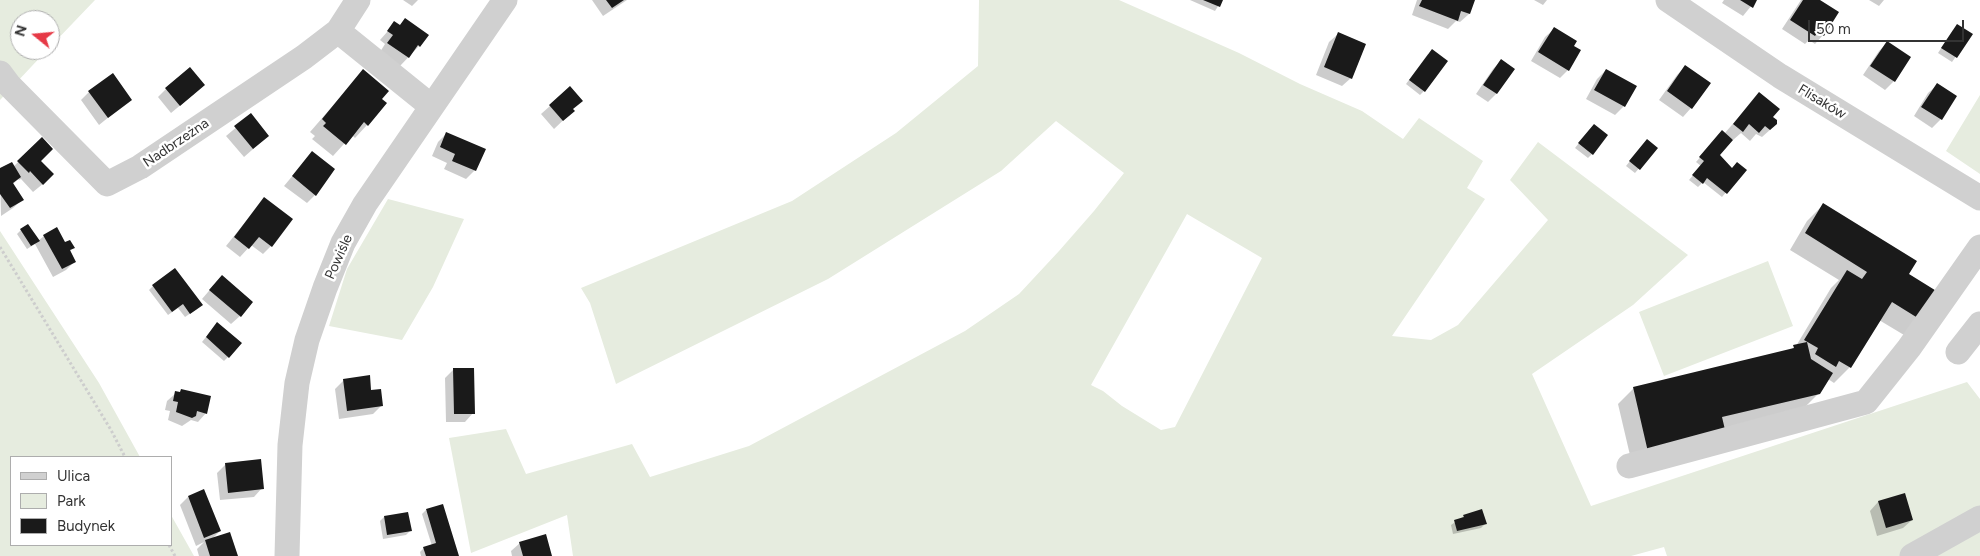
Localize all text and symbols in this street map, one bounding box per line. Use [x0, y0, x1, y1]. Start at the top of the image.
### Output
north arrow [10, 10, 60, 60]
scale bar [1810, 10, 1966, 42]
text: 50 m [1816, 20, 1851, 38]
text: N [11, 23, 31, 38]
street label: Flisaków [1795, 81, 1849, 123]
street label: Nadbrzeżna [140, 115, 212, 171]
street label: Powiśle [322, 232, 356, 282]
legend [10, 456, 172, 546]
text: Ulica [57, 467, 90, 485]
text: Park [57, 492, 86, 510]
text: Budynek [57, 517, 115, 535]

